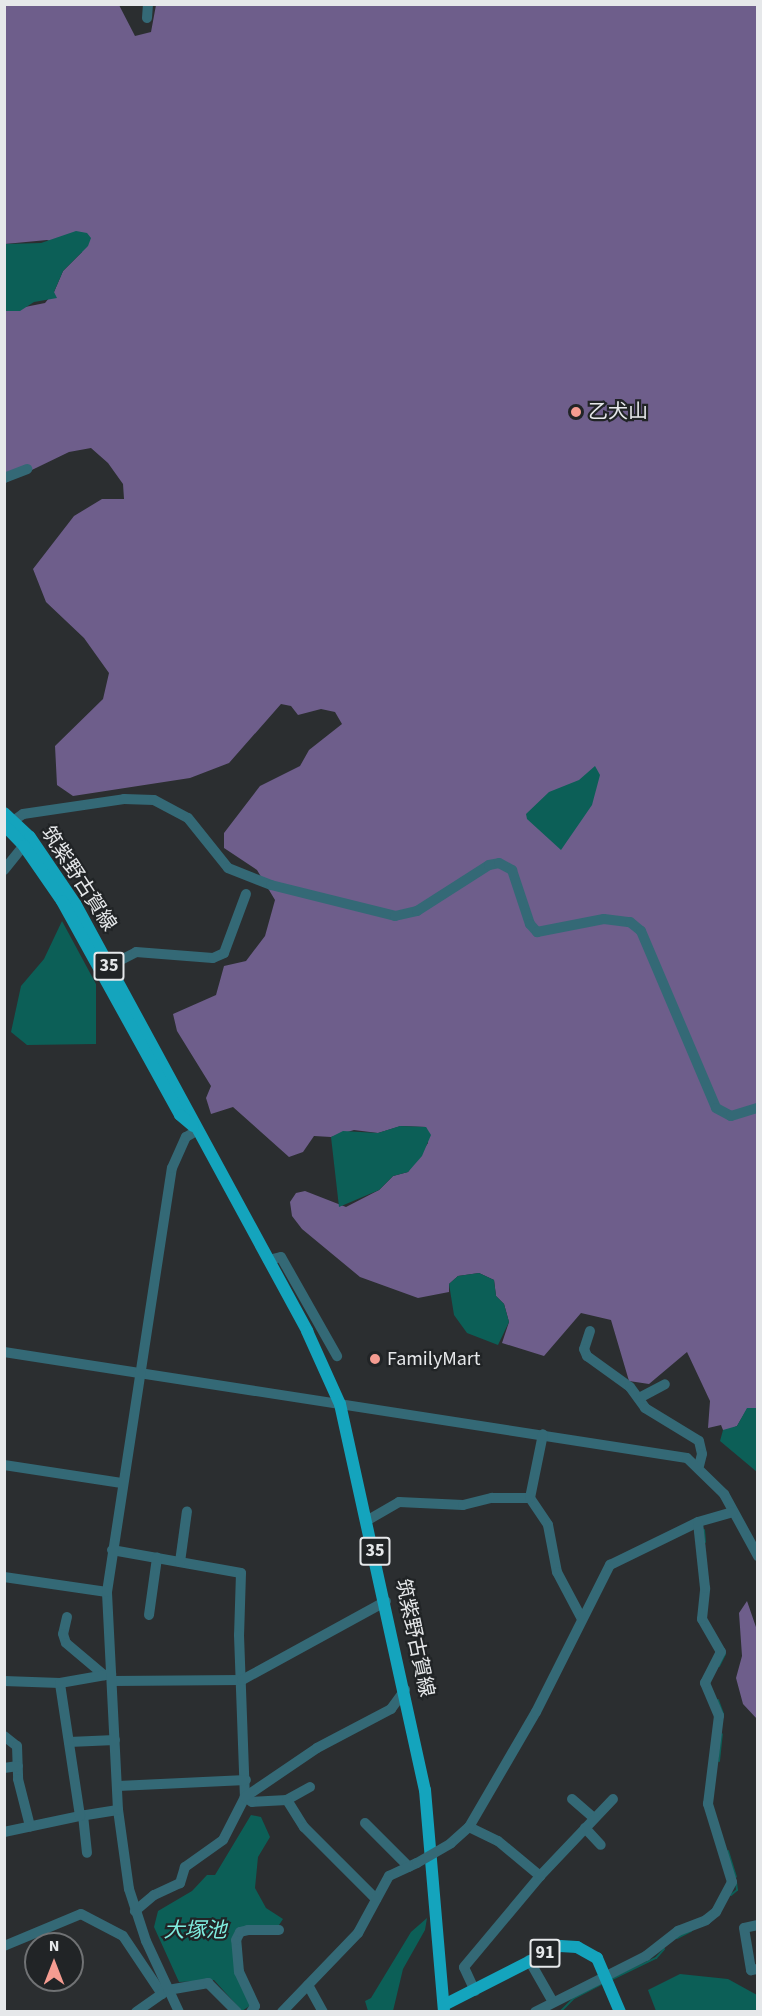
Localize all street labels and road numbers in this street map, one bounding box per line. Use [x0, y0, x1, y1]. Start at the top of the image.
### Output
street label: 筑紫野古賀線 [35, 822, 121, 936]
road number: 35 [92, 951, 126, 981]
road number: 35 [358, 1536, 392, 1566]
street label: 筑紫野古賀線 [390, 1577, 438, 1699]
road number: 91 [528, 1938, 562, 1968]

